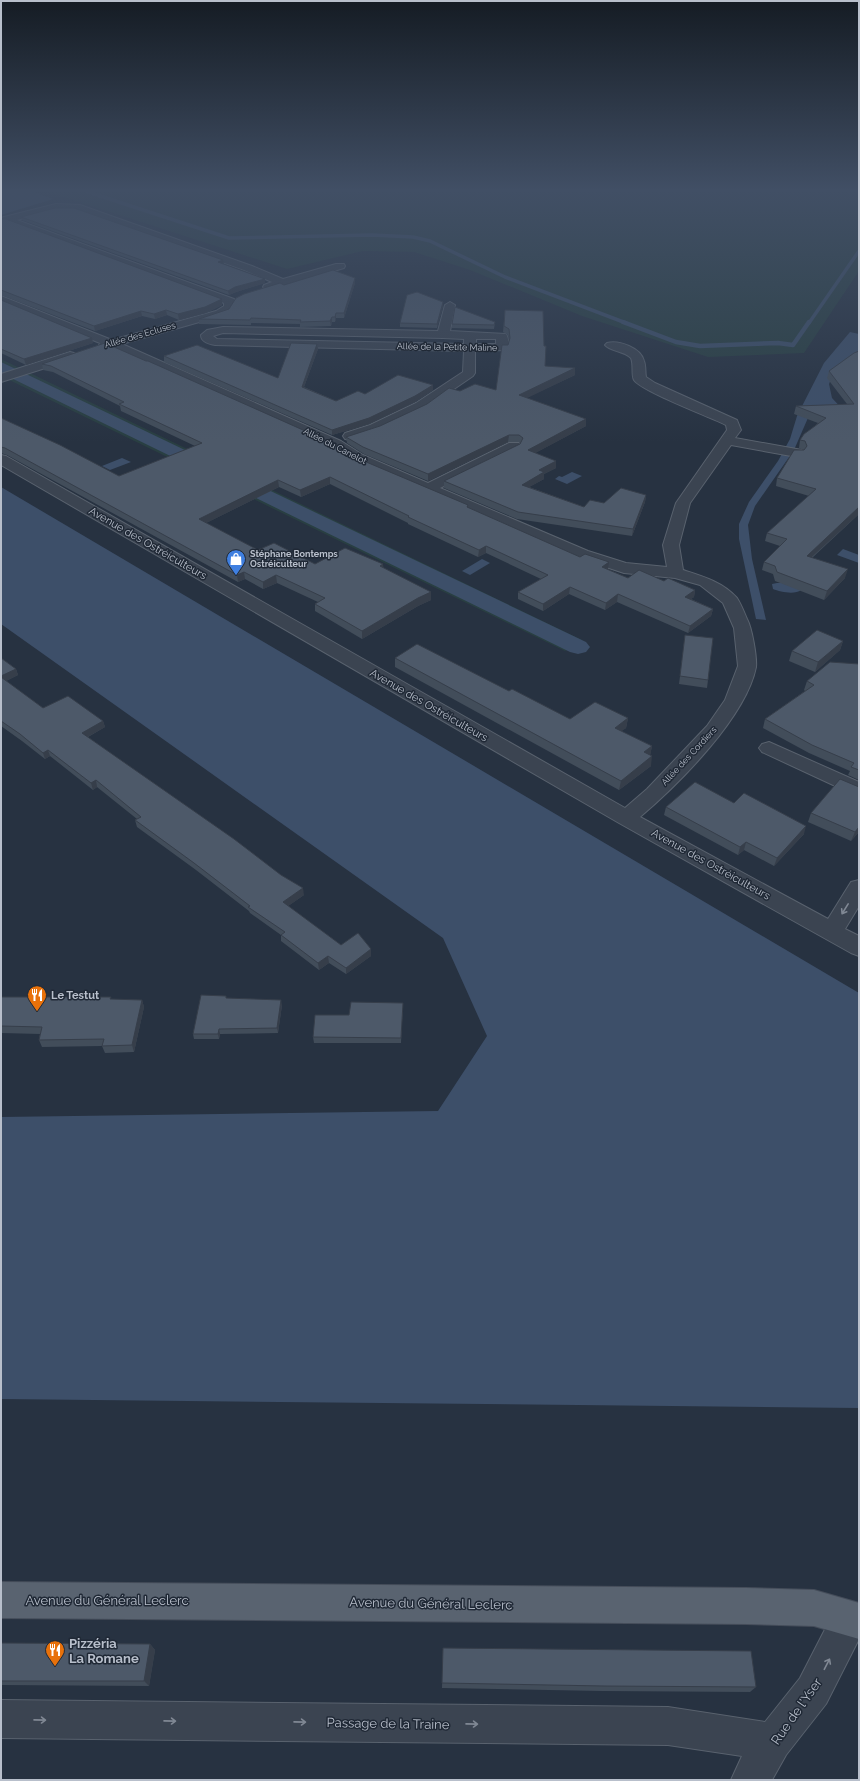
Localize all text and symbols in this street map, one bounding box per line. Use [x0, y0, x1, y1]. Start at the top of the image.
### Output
street label: Allée des Ecluses [103, 320, 177, 350]
street label: Allée de la Petite Maline [397, 341, 498, 353]
street label: Allée du Canelot [302, 426, 368, 466]
street label: Avenue des Ostréiculteurs [87, 504, 209, 583]
shop icon: Stéphane Bontemps Ostréiculteur [225, 548, 247, 576]
place label: Stéphane Bontemps Ostréiculteur [250, 549, 338, 569]
street label: Avenue des Ostréiculteurs [368, 666, 490, 745]
street label: Allée des Cordiers [659, 724, 719, 787]
street label: Avenue des Ostréiculteurs [649, 826, 772, 903]
one-way arrow [841, 903, 849, 915]
restaurant icon: Le Testut [26, 984, 48, 1012]
place label: Le Testut [51, 989, 100, 1002]
street label: Avenue du Général Leclerc [25, 1593, 189, 1608]
street label: Avenue du Général Leclerc [349, 1595, 513, 1612]
place label: Pizzéria La Romane [69, 1636, 139, 1666]
restaurant icon: Pizzéria La Romane [44, 1639, 66, 1667]
one-way arrow [824, 1658, 831, 1670]
street label: Rue de l'Yser [768, 1675, 825, 1747]
street label: Passage de la Traine [326, 1715, 450, 1732]
one-way arrow [33, 1716, 46, 1724]
one-way arrow [163, 1717, 176, 1725]
one-way arrow [293, 1718, 306, 1726]
one-way arrow [465, 1720, 478, 1728]

